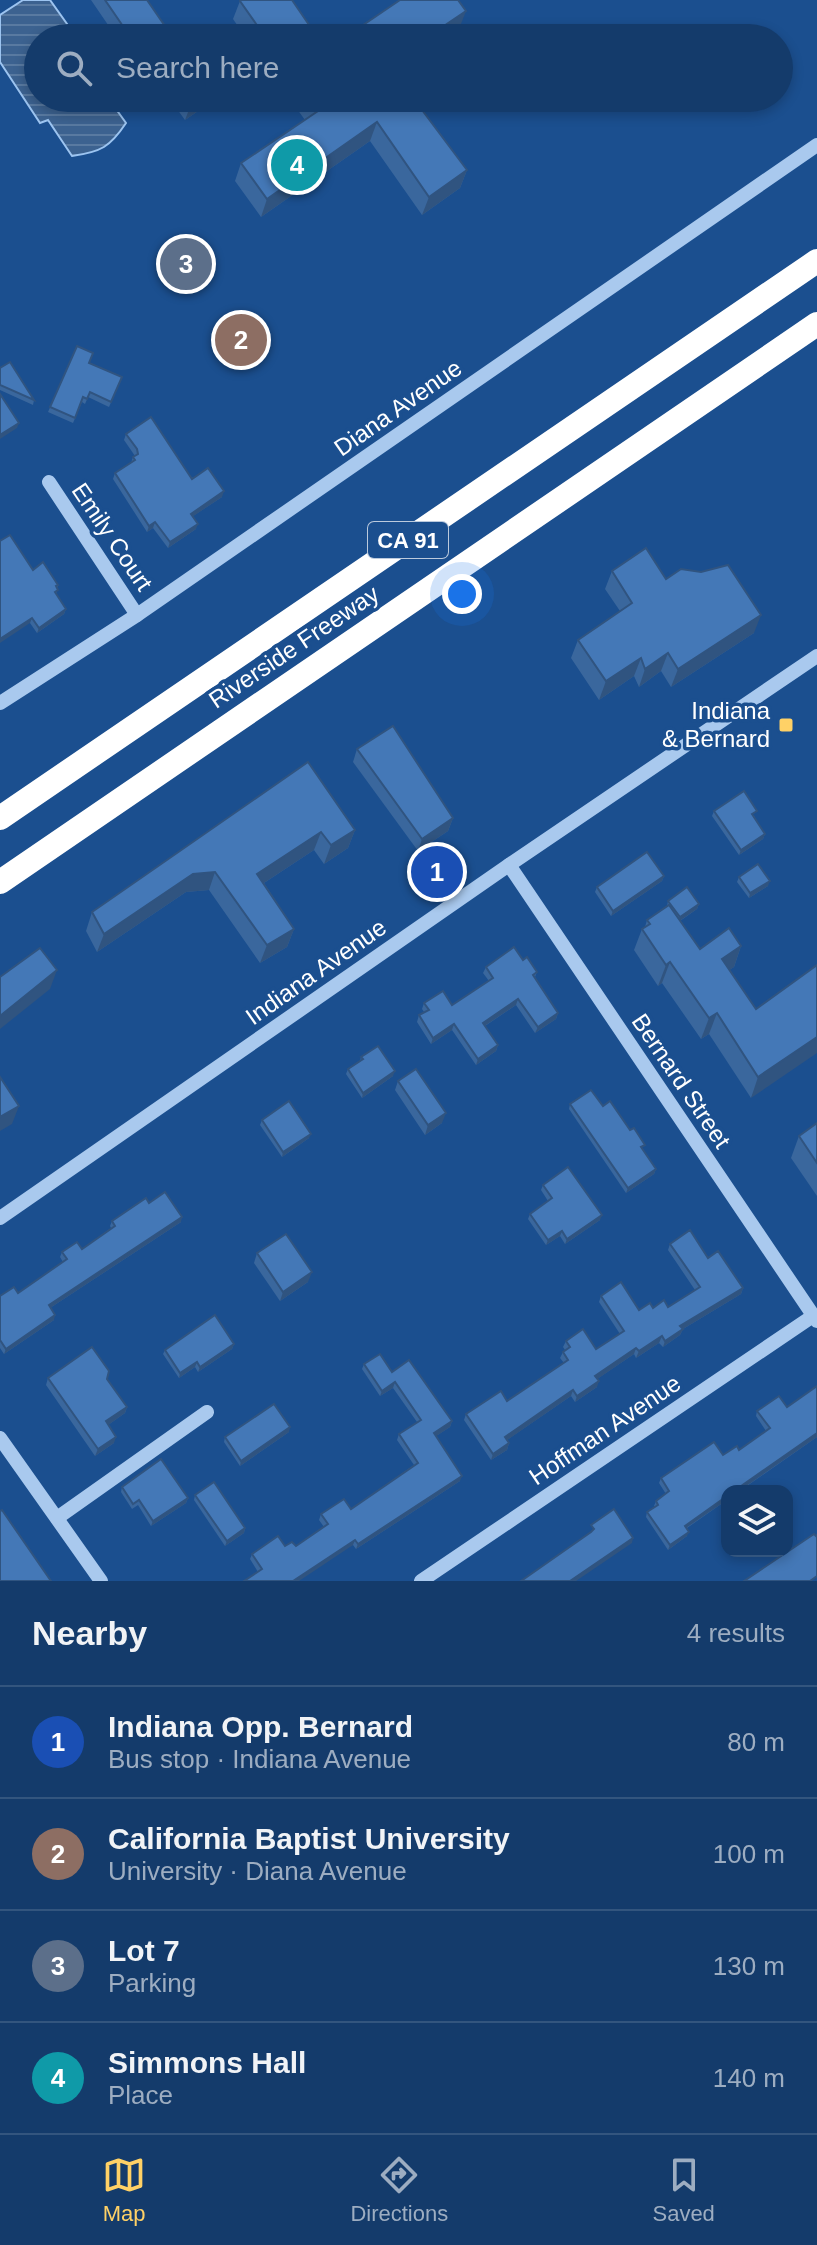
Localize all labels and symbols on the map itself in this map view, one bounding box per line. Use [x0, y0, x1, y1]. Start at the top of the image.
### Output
pin: 4 [271, 135, 323, 195]
pin: 3 [160, 234, 212, 294]
pin: 2 [215, 310, 267, 370]
street label: Diana Avenue [329, 354, 466, 461]
street label: Emily Court [67, 478, 158, 596]
road number: CA 91 [368, 522, 448, 558]
your location [442, 574, 482, 614]
street label: Riverside Freeway [204, 580, 384, 713]
place label: Indiana & Bernard [662, 697, 771, 752]
marker: Indiana & Bernard [777, 716, 795, 734]
pin: 1 [411, 842, 463, 902]
street label: Indiana Avenue [240, 913, 391, 1030]
street label: Bernard Street [627, 1008, 736, 1153]
street label: Hoffman Avenue [524, 1369, 685, 1490]

